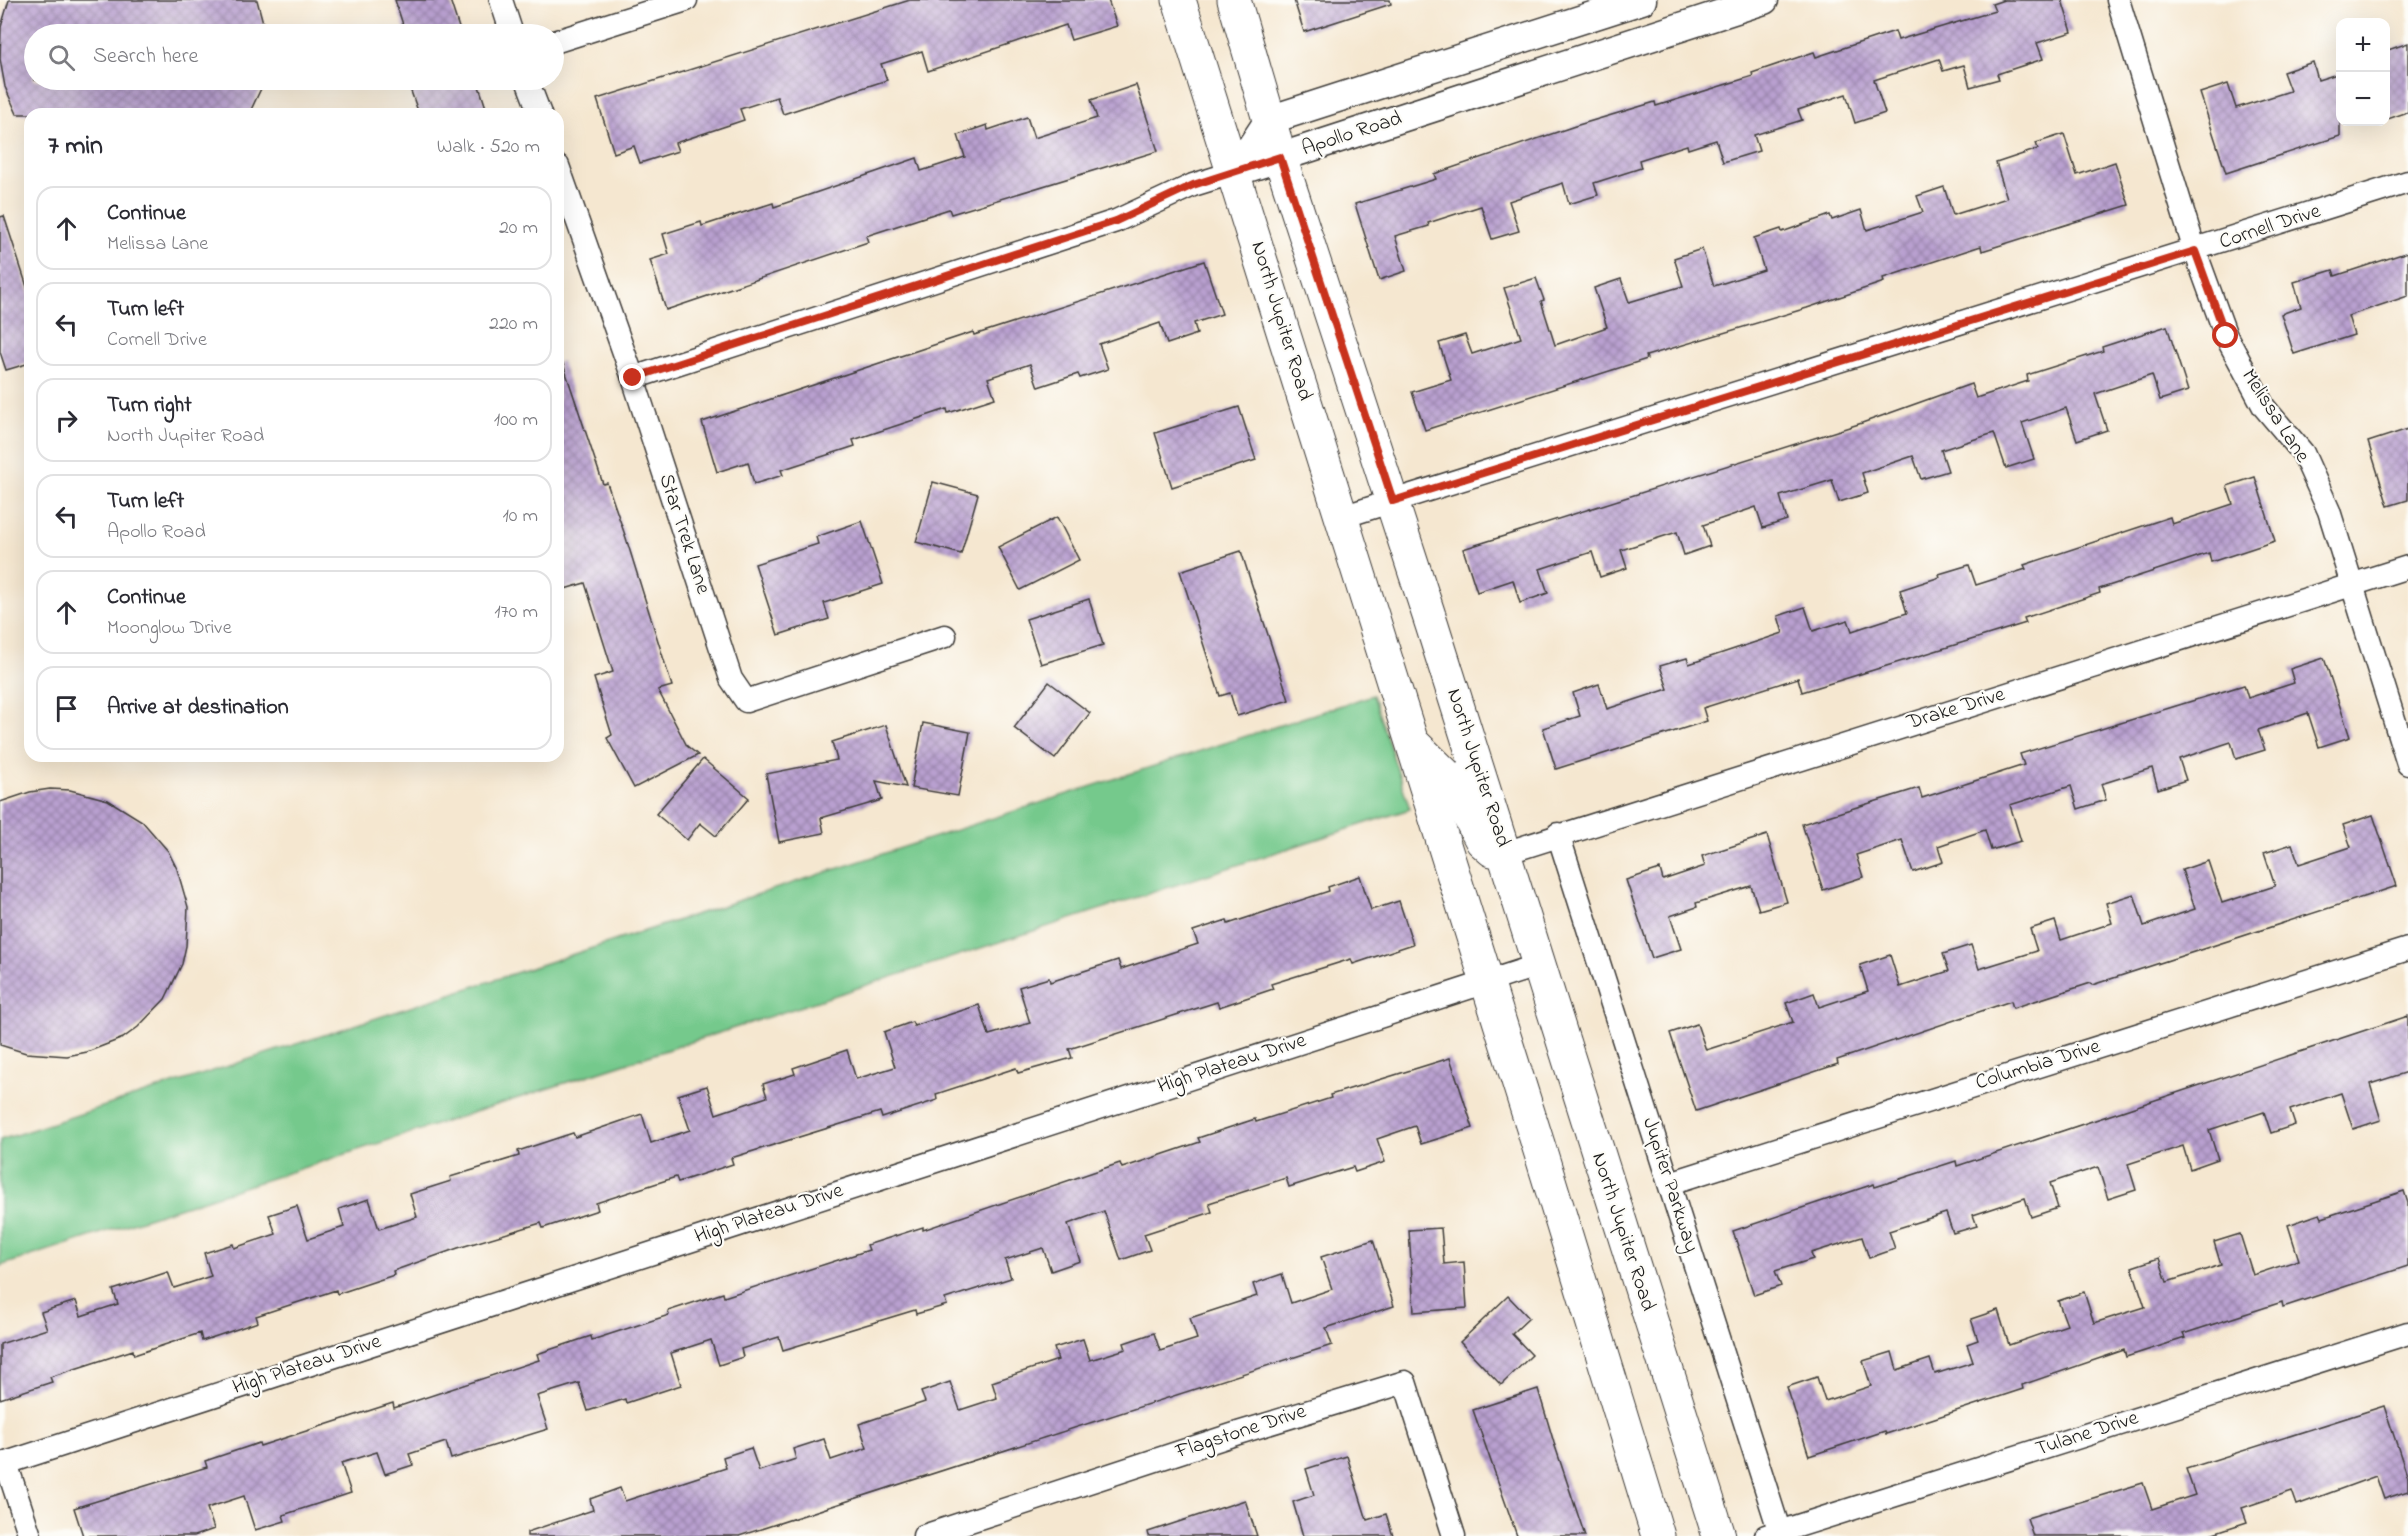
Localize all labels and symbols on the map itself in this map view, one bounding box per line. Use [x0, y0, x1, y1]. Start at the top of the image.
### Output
street label: Apollo Road [1298, 104, 1406, 164]
street label: Cornell Drive [2215, 196, 2325, 257]
street label: North Jupiter Road [1243, 238, 1320, 405]
route start [2212, 322, 2238, 348]
street label: Melissa Lane [2233, 363, 2317, 469]
route end [619, 364, 645, 390]
street label: Star Trek Lane [650, 470, 718, 599]
street label: Drake Drive [1902, 680, 2009, 738]
street label: North Jupiter Road [1438, 685, 1518, 851]
street label: High Plateau Drive [1154, 1026, 1311, 1104]
street label: Columbia Drive [1972, 1032, 2105, 1098]
street label: Jupiter Parkway [1632, 1114, 1706, 1257]
street label: North Jupiter Road [1583, 1149, 1663, 1315]
street label: High Plateau Drive [691, 1176, 848, 1254]
street label: High Plateau Drive [229, 1327, 386, 1405]
street label: Flagstone Drive [1171, 1397, 1311, 1469]
street label: Tulane Drive [2032, 1403, 2143, 1465]

